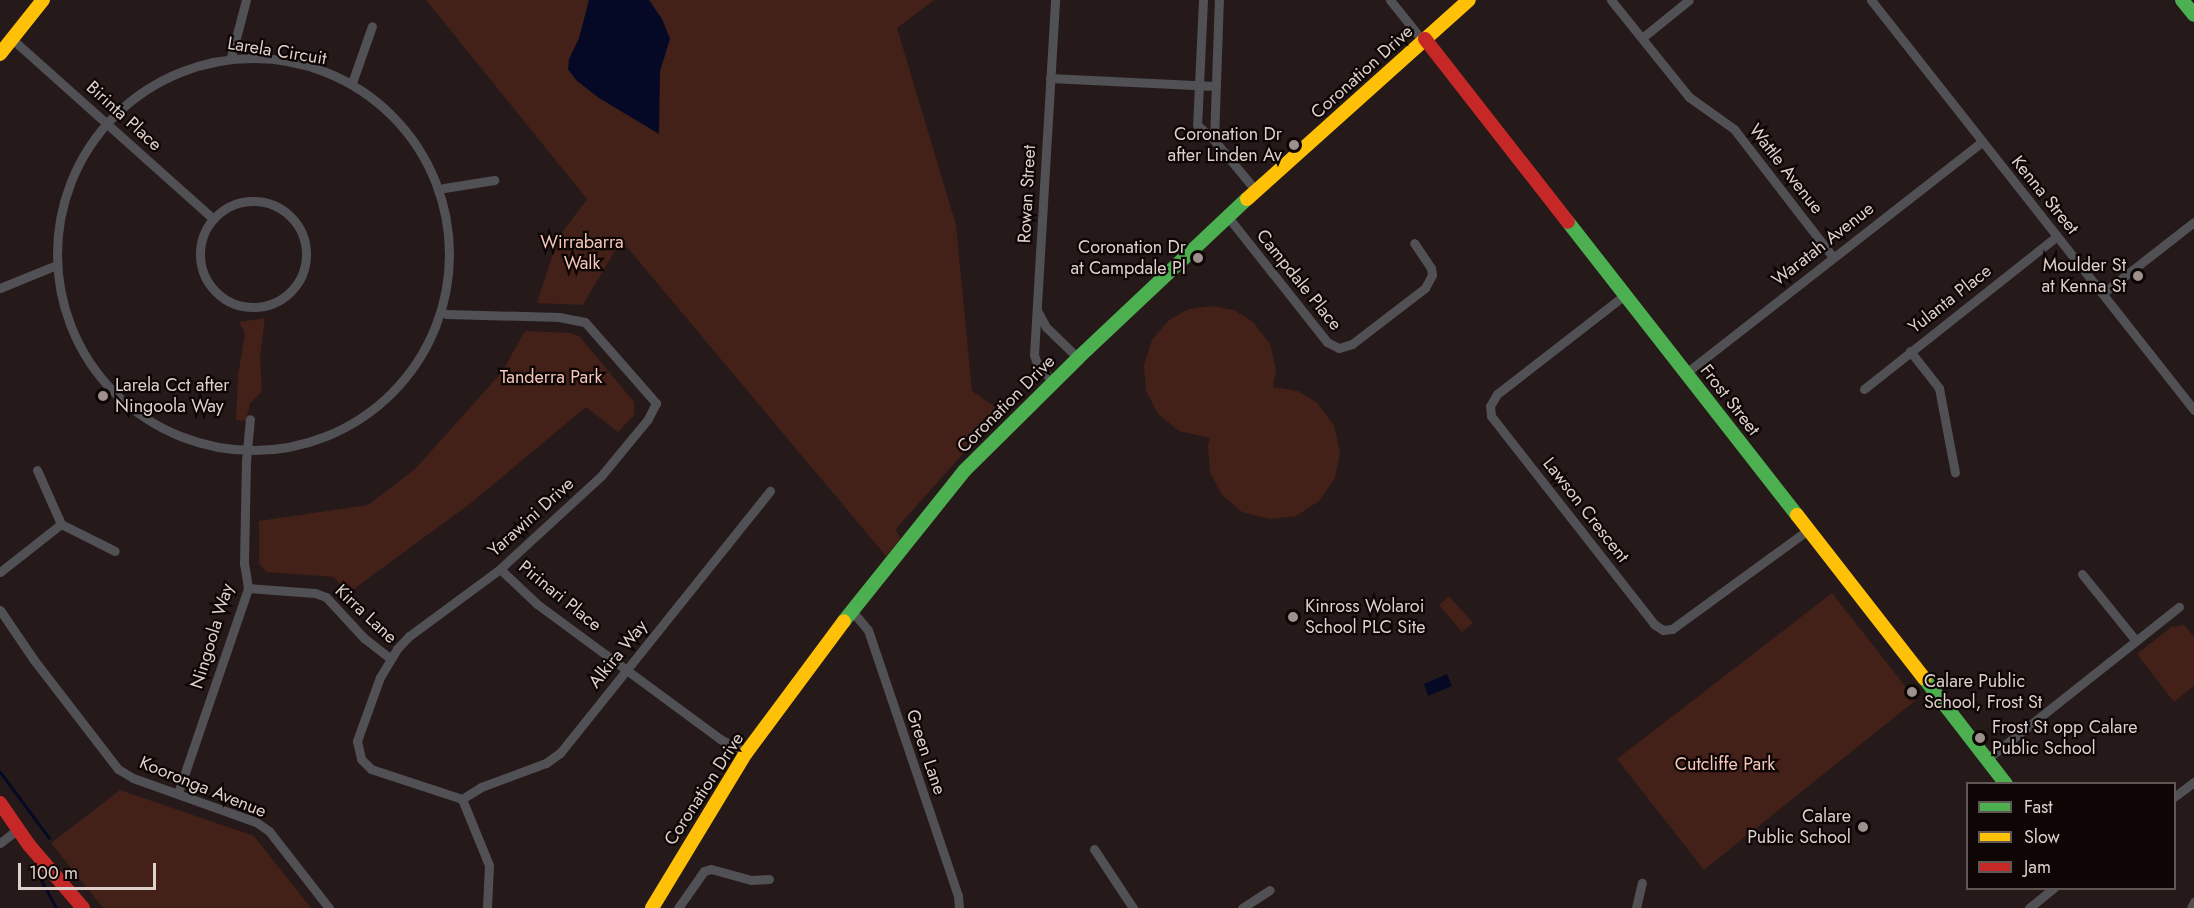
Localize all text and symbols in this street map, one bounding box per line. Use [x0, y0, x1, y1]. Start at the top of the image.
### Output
street label: Coronation Drive [1307, 21, 1417, 123]
street label: Larela Circuit [226, 33, 328, 69]
street label: Birinta Place [82, 77, 166, 155]
street label: Wattle Avenue [1744, 120, 1828, 218]
place label: Coronation Dr after Linden Av [1168, 124, 1282, 166]
marker: Coronation Dr after Linden Av [1287, 138, 1301, 152]
street label: Rowan Street [1014, 144, 1040, 244]
street label: Kenna Street [2007, 151, 2083, 239]
street label: Waratah Avenue [1768, 198, 1878, 290]
street label: Campdale Place [1252, 225, 1346, 335]
park label: Wirrabarra Walk [540, 232, 624, 274]
place label: Coronation Dr at Campdale Pl [1071, 237, 1186, 280]
marker: Coronation Dr at Campdale Pl [1191, 251, 1205, 265]
place label: Moulder St at Kenna St [2042, 255, 2126, 298]
street label: Yulanta Place [1904, 260, 1996, 338]
marker: Moulder St at Kenna St [2131, 269, 2145, 283]
street label: Coronation Drive [953, 351, 1059, 457]
street label: Frost Street [1696, 360, 1764, 440]
park label: Tanderra Park [500, 366, 602, 388]
place label: Larela Cct after Ningoola Way [115, 375, 229, 418]
marker: Larela Cct after Ningoola Way [96, 389, 110, 403]
street label: Lawson Crescent [1538, 453, 1634, 567]
street label: Yarawini Drive [484, 473, 578, 561]
street label: Pirinari Place [514, 556, 606, 636]
street label: Kirra Lane [331, 580, 401, 648]
street label: Ningoola Way [186, 581, 238, 691]
place label: Kinross Wolaroi School PLC Site [1305, 596, 1425, 638]
marker: Kinross Wolaroi School PLC Site [1286, 610, 1300, 624]
street label: Alkira Way [584, 616, 652, 692]
place label: Calare Public School, Frost St [1924, 671, 2042, 714]
marker: Calare Public School, Frost St [1905, 685, 1919, 699]
street label: Green Lane [901, 707, 951, 797]
place label: Frost St opp Calare Public School [1992, 717, 2138, 760]
street label: Coronation Drive [660, 729, 748, 849]
marker: Frost St opp Calare Public School [1973, 731, 1987, 745]
street label: Kooronga Avenue [136, 752, 270, 822]
park label: Cutcliffe Park [1675, 753, 1775, 775]
legend [1966, 782, 2176, 890]
text: Fast [2024, 794, 2053, 820]
place label: Calare Public School [1747, 806, 1851, 848]
marker: Calare Public School [1856, 820, 1870, 834]
text: Slow [2024, 824, 2060, 850]
scale bar [21, 851, 159, 889]
text: Jam [2024, 854, 2051, 880]
text: 100 m [29, 860, 78, 886]

